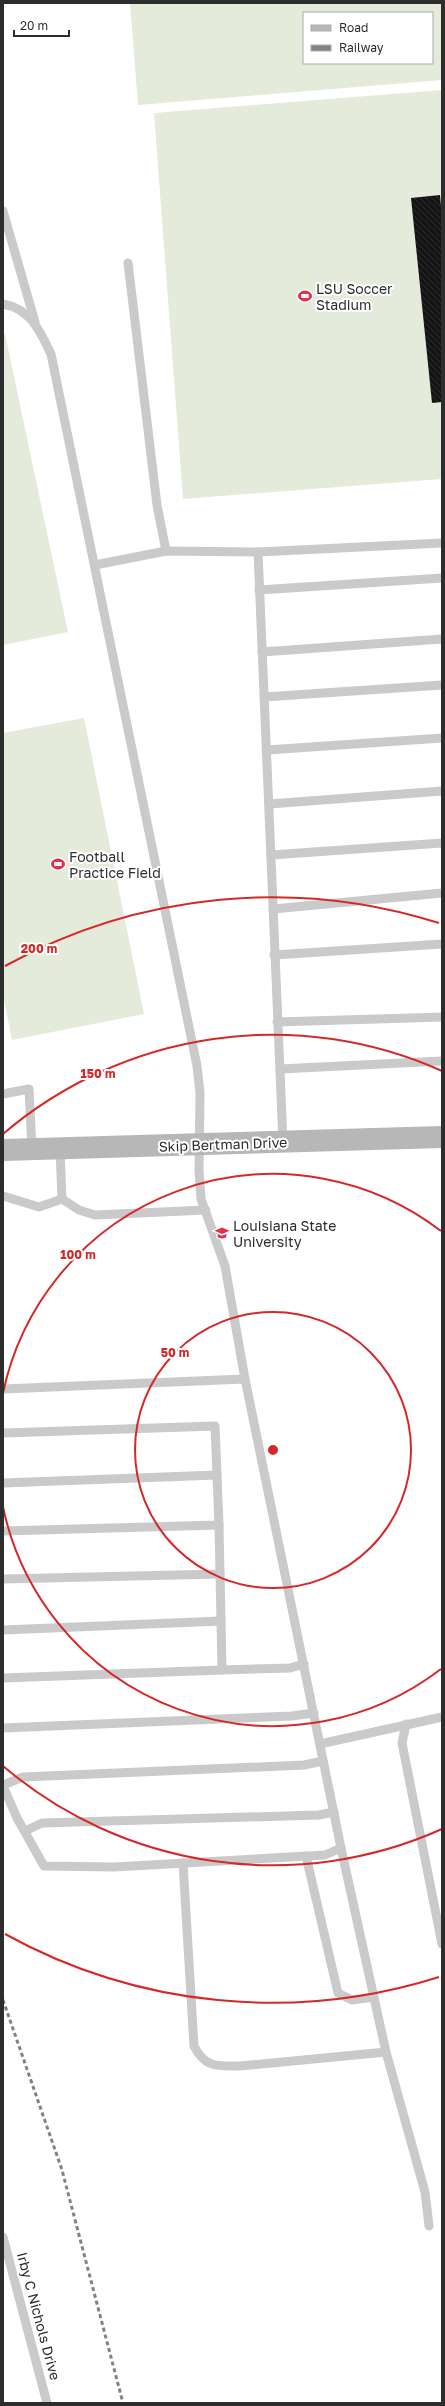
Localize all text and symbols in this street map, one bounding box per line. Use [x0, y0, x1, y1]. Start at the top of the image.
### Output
scale bar [14, 12, 69, 38]
legend [303, 12, 433, 64]
text: 20 m [20, 18, 48, 33]
text: Road [339, 20, 368, 35]
text: Railway [339, 40, 384, 55]
place label: LSU Soccer Stadium [316, 280, 393, 313]
sports icon: LSU Soccer Stadium [297, 288, 313, 304]
place label: Football Practice Field [69, 848, 161, 881]
sports icon: Football Practice Field [50, 856, 66, 872]
text: 200 m [21, 941, 57, 956]
text: 150 m [81, 1066, 115, 1081]
street label: Skip Bertman Drive [158, 1133, 288, 1155]
place label: Louisiana State University [233, 1217, 336, 1250]
school or university icon: Louisiana State University [214, 1225, 230, 1241]
text: 100 m [60, 1247, 96, 1262]
text: 50 m [161, 1345, 189, 1360]
centre of rings [266, 1443, 280, 1457]
street label: Irby C Nichols Drive [14, 2250, 64, 2382]

